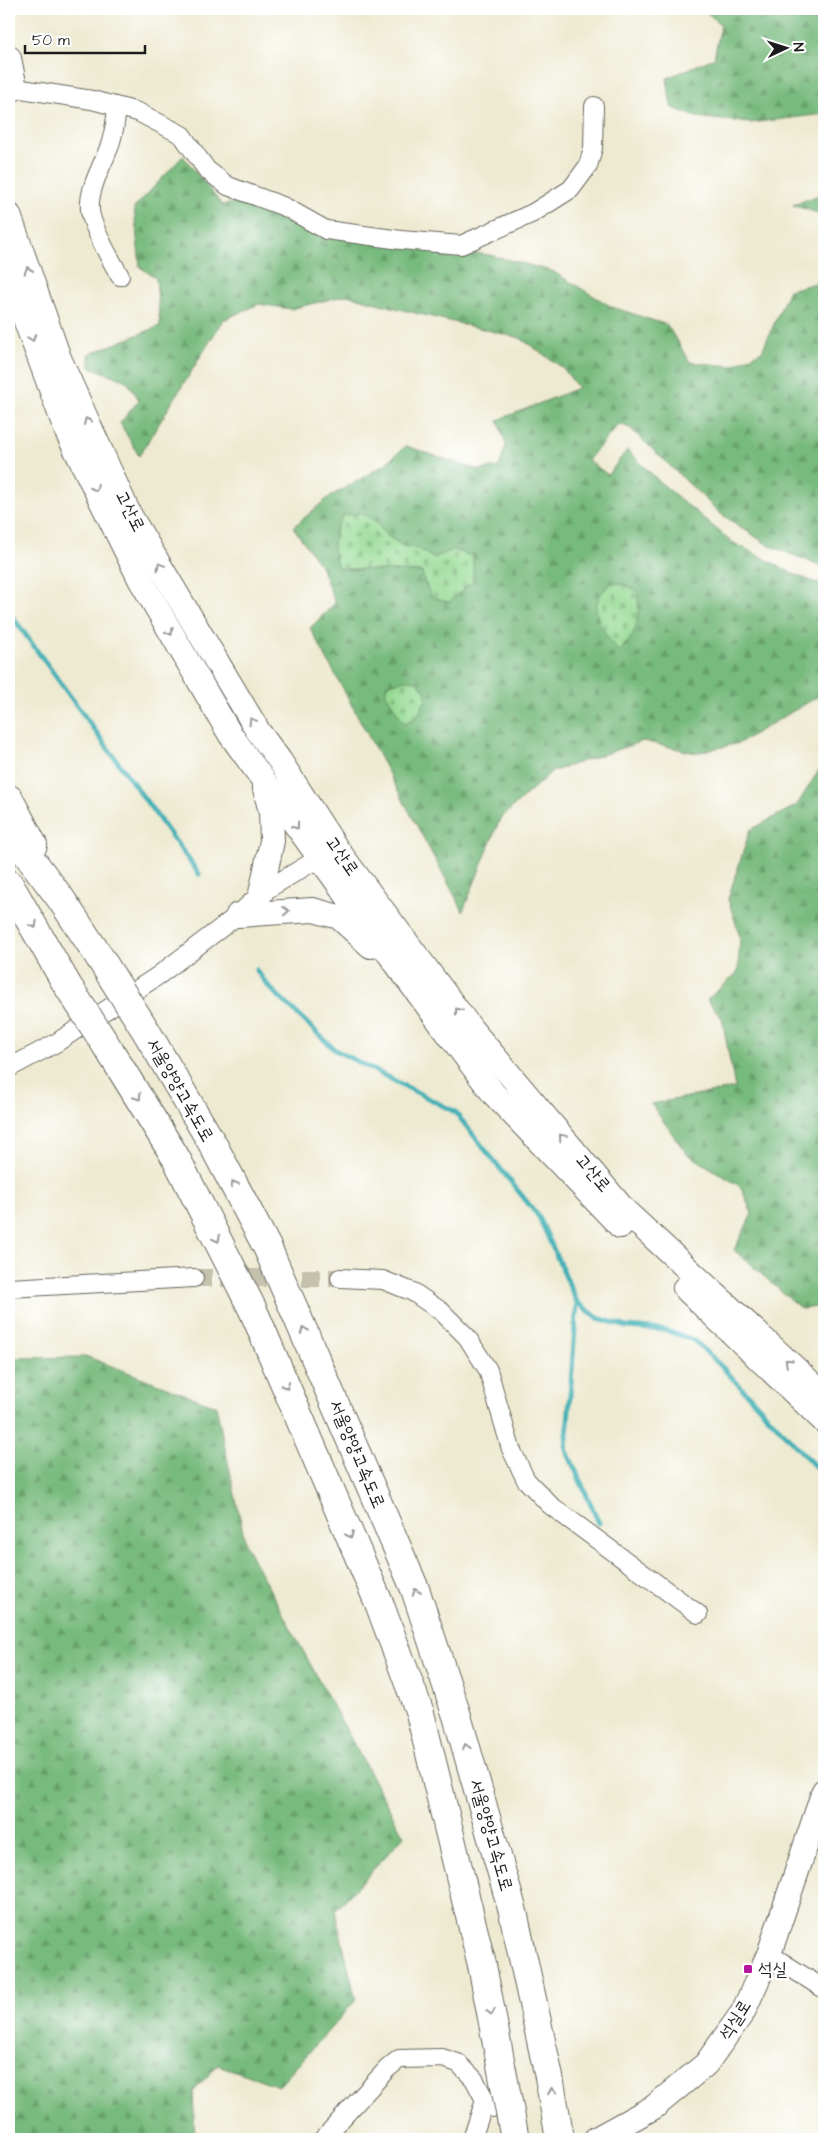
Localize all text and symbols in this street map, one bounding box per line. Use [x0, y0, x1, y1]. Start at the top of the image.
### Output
scale bar [25, 22, 145, 54]
north arrow [760, 22, 810, 72]
text: 50 m [32, 30, 70, 51]
text: N [788, 42, 808, 52]
one-way arrow [24, 266, 34, 275]
one-way arrow [26, 333, 36, 342]
one-way arrow [83, 417, 94, 426]
one-way arrow [88, 483, 99, 492]
street label: 고산로 [109, 486, 151, 536]
one-way arrow [157, 563, 167, 572]
one-way arrow [164, 626, 174, 635]
one-way arrow [248, 717, 258, 726]
one-way arrow [290, 821, 300, 830]
street label: 고산로 [319, 831, 365, 881]
one-way arrow [282, 905, 290, 916]
one-way arrow [27, 920, 37, 929]
one-way arrow [456, 1008, 464, 1017]
street label: 서울양양고속도로 [140, 1034, 220, 1146]
one-way arrow [132, 1092, 142, 1101]
one-way arrow [559, 1133, 568, 1142]
street label: 고산로 [569, 1148, 617, 1198]
one-way arrow [230, 1180, 240, 1189]
one-way arrow [211, 1234, 221, 1243]
one-way arrow [299, 1326, 310, 1335]
one-way arrow [785, 1359, 794, 1368]
one-way arrow [280, 1381, 291, 1390]
street label: 서울양양고속도로 [323, 1396, 391, 1512]
one-way arrow [344, 1530, 355, 1539]
one-way arrow [412, 1589, 422, 1597]
one-way arrow [462, 1743, 472, 1752]
street label: 서울양양고속도로 [463, 1776, 519, 1894]
place label: 석실 [758, 1957, 787, 1982]
marker: 석실 [742, 1963, 754, 1975]
street label: 석실로 [713, 1995, 757, 2045]
one-way arrow [486, 2008, 496, 2017]
one-way arrow [547, 2087, 557, 2096]

